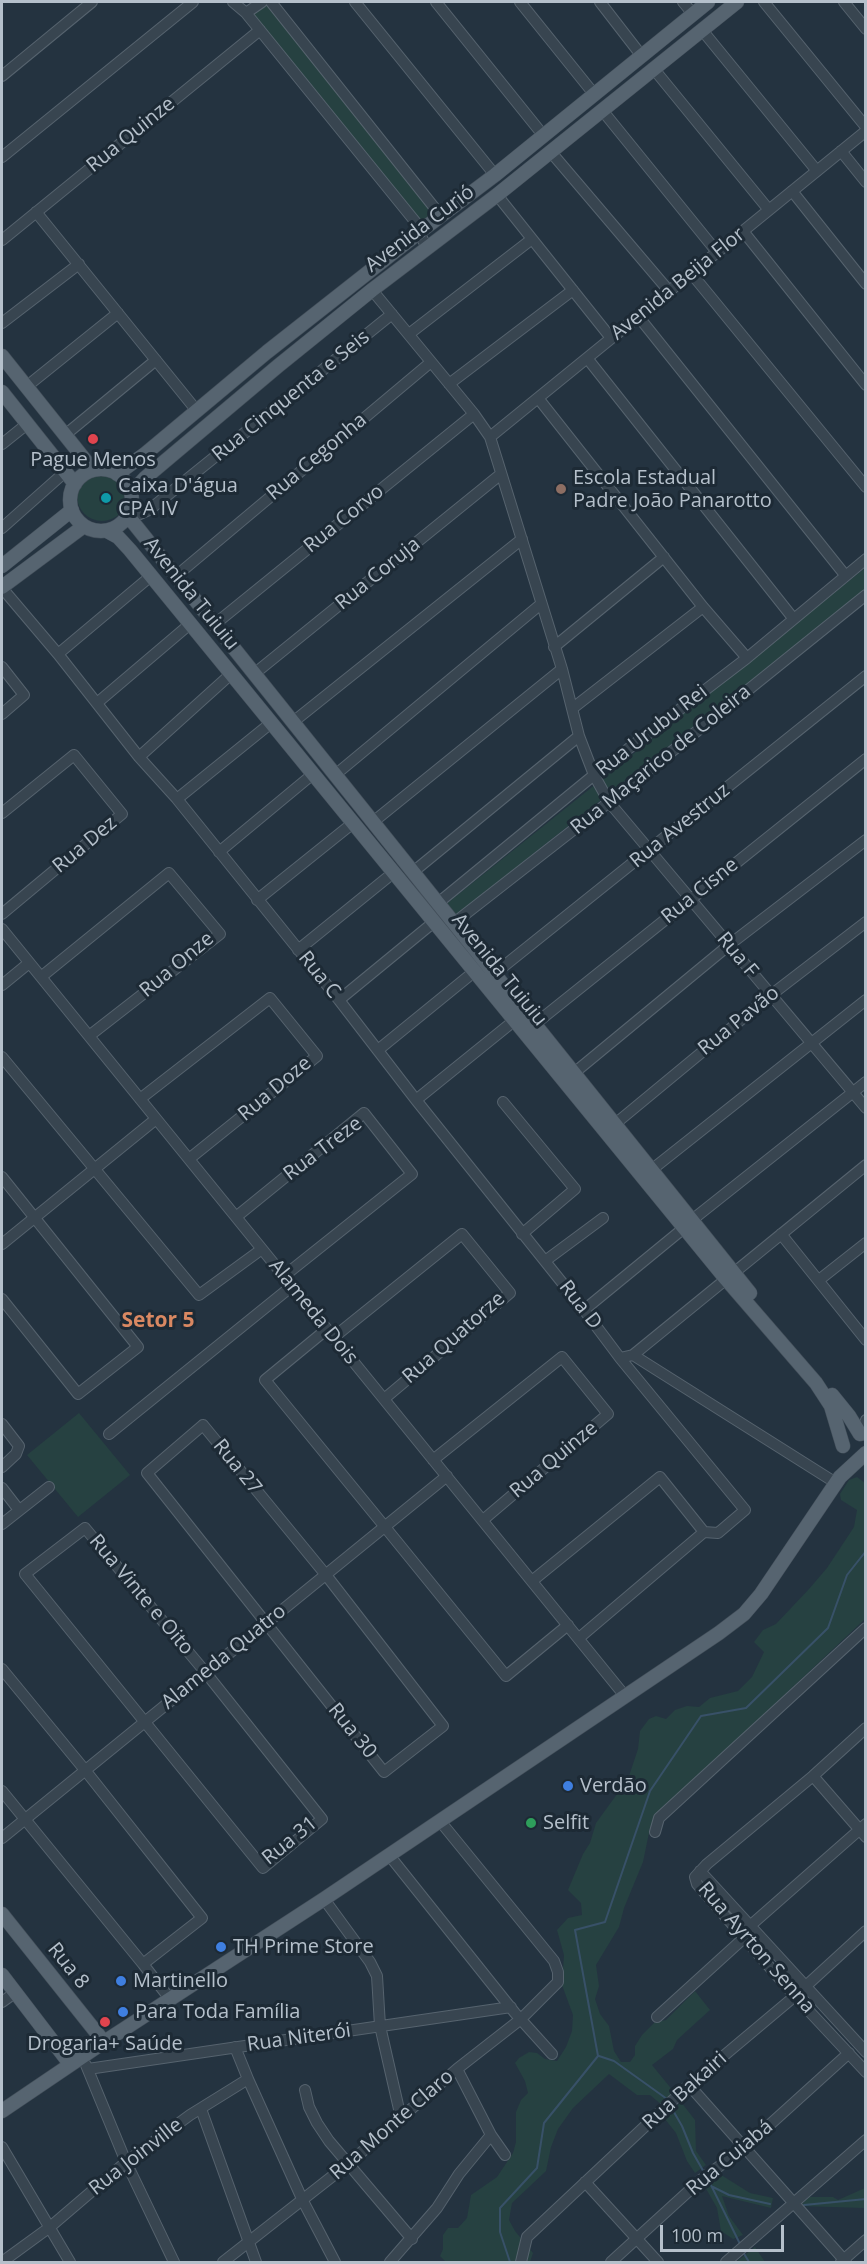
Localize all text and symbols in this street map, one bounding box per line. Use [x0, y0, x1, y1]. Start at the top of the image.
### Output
street label: Rua Quinze [82, 92, 180, 178]
street label: Avenida Curió [361, 180, 479, 278]
street label: Avenida Beija Flor [606, 222, 750, 346]
street label: Rua Cinquenta e Seis [207, 325, 375, 467]
street label: Rua Cegonha [262, 408, 372, 506]
marker: Pague Menos [86, 432, 100, 446]
place label: Pague Menos [30, 448, 156, 472]
place label: Escola Estadual Padre João Panarotto [573, 466, 772, 513]
place label: Caixa D'água CPA IV [118, 474, 238, 521]
street label: Rua Corvo [299, 480, 389, 558]
marker: Escola Estadual Padre João Panarotto [554, 482, 568, 496]
marker: Caixa D'água CPA IV [99, 491, 113, 505]
street label: Avenida Tuiuiu [138, 533, 244, 655]
street label: Rua Coruja [331, 533, 425, 615]
street label: Rua Maçarico de Coleira [566, 680, 756, 840]
street label: Rua Urubu Rei [592, 680, 712, 782]
street label: Rua Avestruz [625, 779, 735, 873]
street label: Rua Dez [48, 811, 122, 879]
street label: Rua Cisne [657, 853, 743, 929]
street label: Avenida Tuiuiu [446, 909, 552, 1031]
street label: Rua Onze [135, 927, 219, 1003]
street label: Rua F [711, 928, 763, 982]
street label: Rua C [293, 947, 345, 1003]
street label: Rua Pavão [694, 981, 784, 1061]
street label: Rua Doze [234, 1052, 316, 1126]
street label: Rua Treze [279, 1112, 367, 1186]
street label: Alameda Dois [263, 1255, 363, 1369]
street label: Rua D [553, 1276, 607, 1334]
street label: Rua Quatorze [398, 1287, 510, 1389]
district label: Setor 5 [121, 1308, 195, 1334]
street label: Rua Quinze [505, 1417, 603, 1503]
street label: Rua 27 [208, 1435, 266, 1499]
street label: Rua Vinte e Oito [84, 1530, 198, 1660]
street label: Alameda Quatro [157, 1599, 291, 1715]
street label: Rua 30 [323, 1699, 381, 1763]
place label: Verdão [580, 1774, 647, 1798]
marker: Verdão [561, 1779, 575, 1793]
place label: Selfit [543, 1811, 589, 1835]
street label: Rua 31 [258, 1812, 322, 1870]
marker: Selfit [524, 1816, 538, 1830]
street label: Rua Ayrton Senna [692, 1877, 820, 2019]
place label: TH Prime Store [233, 1935, 374, 1959]
street label: Rua 8 [42, 1938, 94, 1994]
marker: TH Prime Store [214, 1940, 228, 1954]
place label: Martinello [133, 1969, 228, 1993]
marker: Martinello [114, 1974, 128, 1988]
place label: Para Toda Família [135, 2000, 300, 2024]
marker: Para Toda Família [116, 2005, 130, 2019]
marker: Drogaria+ Saúde [98, 2015, 112, 2029]
street label: Rua Niterói [246, 2019, 352, 2057]
place label: Drogaria+ Saúde [27, 2032, 183, 2056]
street label: Rua Bakairi [638, 2047, 732, 2135]
street label: Rua Monte Claro [325, 2065, 459, 2185]
street label: Rua Joinville [84, 2113, 188, 2201]
street label: Rua Cuiabá [682, 2115, 778, 2201]
scale bar [663, 2213, 788, 2251]
text: 100 m [671, 2223, 723, 2247]

